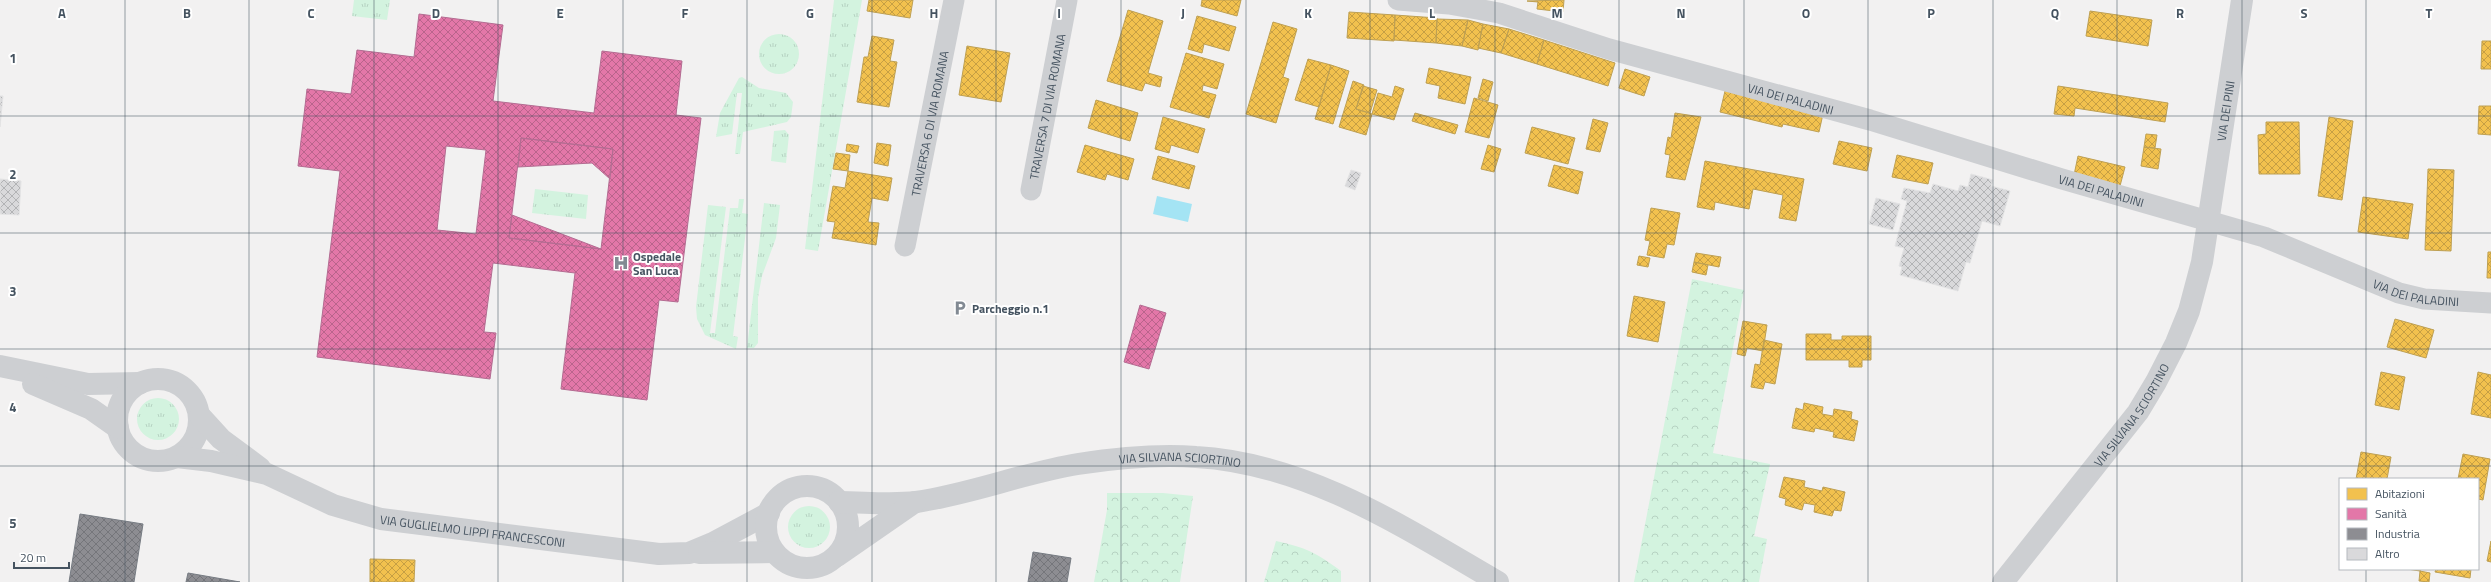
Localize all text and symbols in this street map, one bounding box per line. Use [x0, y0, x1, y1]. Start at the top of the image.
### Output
text: A [58, 3, 66, 23]
text: B [183, 3, 191, 23]
text: C [307, 3, 315, 23]
text: D [432, 3, 440, 23]
text: E [556, 3, 564, 23]
text: F [682, 3, 689, 23]
text: G [806, 3, 814, 23]
text: H [930, 3, 938, 23]
text: I [1057, 3, 1061, 23]
text: J [1181, 3, 1185, 23]
text: K [1304, 3, 1312, 23]
text: L [1429, 3, 1435, 23]
text: M [1551, 3, 1563, 23]
text: N [1676, 3, 1686, 23]
text: O [1802, 3, 1810, 23]
text: P [1927, 3, 1935, 23]
text: Q [2051, 3, 2059, 23]
text: R [2176, 3, 2184, 23]
text: S [2300, 3, 2308, 23]
text: T [2426, 3, 2433, 23]
street label: TRAVERSA 7 DI VIA ROMANA [1024, 32, 1070, 181]
text: 1 [9, 48, 17, 68]
street label: TRAVERSA 6 DI VIA ROMANA [906, 49, 953, 198]
street label: VIA DEI PALADINI [1746, 78, 1836, 119]
street label: VIA DEI PINI [2211, 79, 2239, 142]
text: 2 [9, 164, 17, 184]
street label: VIA DEI PALADINI [2056, 169, 2146, 212]
place label: Ospedale San Luca [633, 247, 681, 280]
hospital icon: Ospedale San Luca [612, 254, 630, 272]
street label: VIA DEI PALADINI [2370, 274, 2460, 311]
text: 3 [9, 281, 17, 301]
parking icon: Parcheggio n.1 [951, 299, 969, 317]
place label: Parcheggio n.1 [972, 299, 1049, 318]
street label: VIA SILVANA SCIORTINO [2089, 360, 2174, 471]
text: 4 [9, 397, 17, 417]
street label: VIA SILVANA SCIORTINO [1118, 446, 1243, 472]
legend [2339, 478, 2479, 570]
text: Abitazioni [2375, 484, 2425, 503]
text: Sanità [2375, 504, 2407, 523]
street label: VIA GUGLIELMO LIPPI FRANCESCONI [379, 509, 566, 552]
text: 5 [9, 513, 17, 533]
text: Industria [2375, 524, 2420, 543]
scale bar [14, 544, 69, 570]
text: Altro [2375, 544, 2400, 563]
text: 20 m [20, 548, 46, 567]

